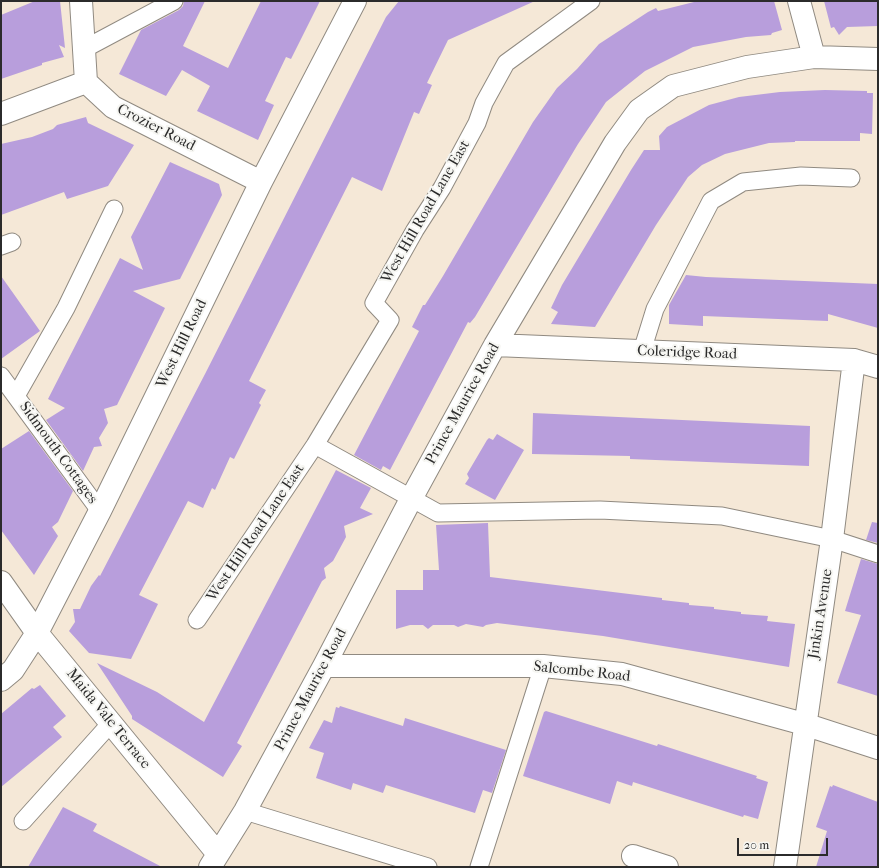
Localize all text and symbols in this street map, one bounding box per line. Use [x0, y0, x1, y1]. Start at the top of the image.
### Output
street label: Crozier Road [114, 101, 198, 155]
street label: West Hill Road Lane East [378, 137, 474, 287]
street label: West Hill Road [153, 297, 211, 391]
street label: Prince Maurice Road [422, 340, 504, 468]
street label: Coleridge Road [637, 342, 737, 364]
street label: Sidmouth Cottages [15, 398, 101, 508]
street label: West Hill Road Lane East [203, 461, 309, 605]
street label: Jinkin Avenue [805, 568, 837, 660]
street label: Prince Maurice Road [271, 626, 351, 754]
street label: Salcombe Road [533, 658, 631, 686]
street label: Maida Vale Terrace [62, 665, 154, 773]
scale bar [739, 830, 830, 856]
text: 20 m [744, 838, 769, 852]

